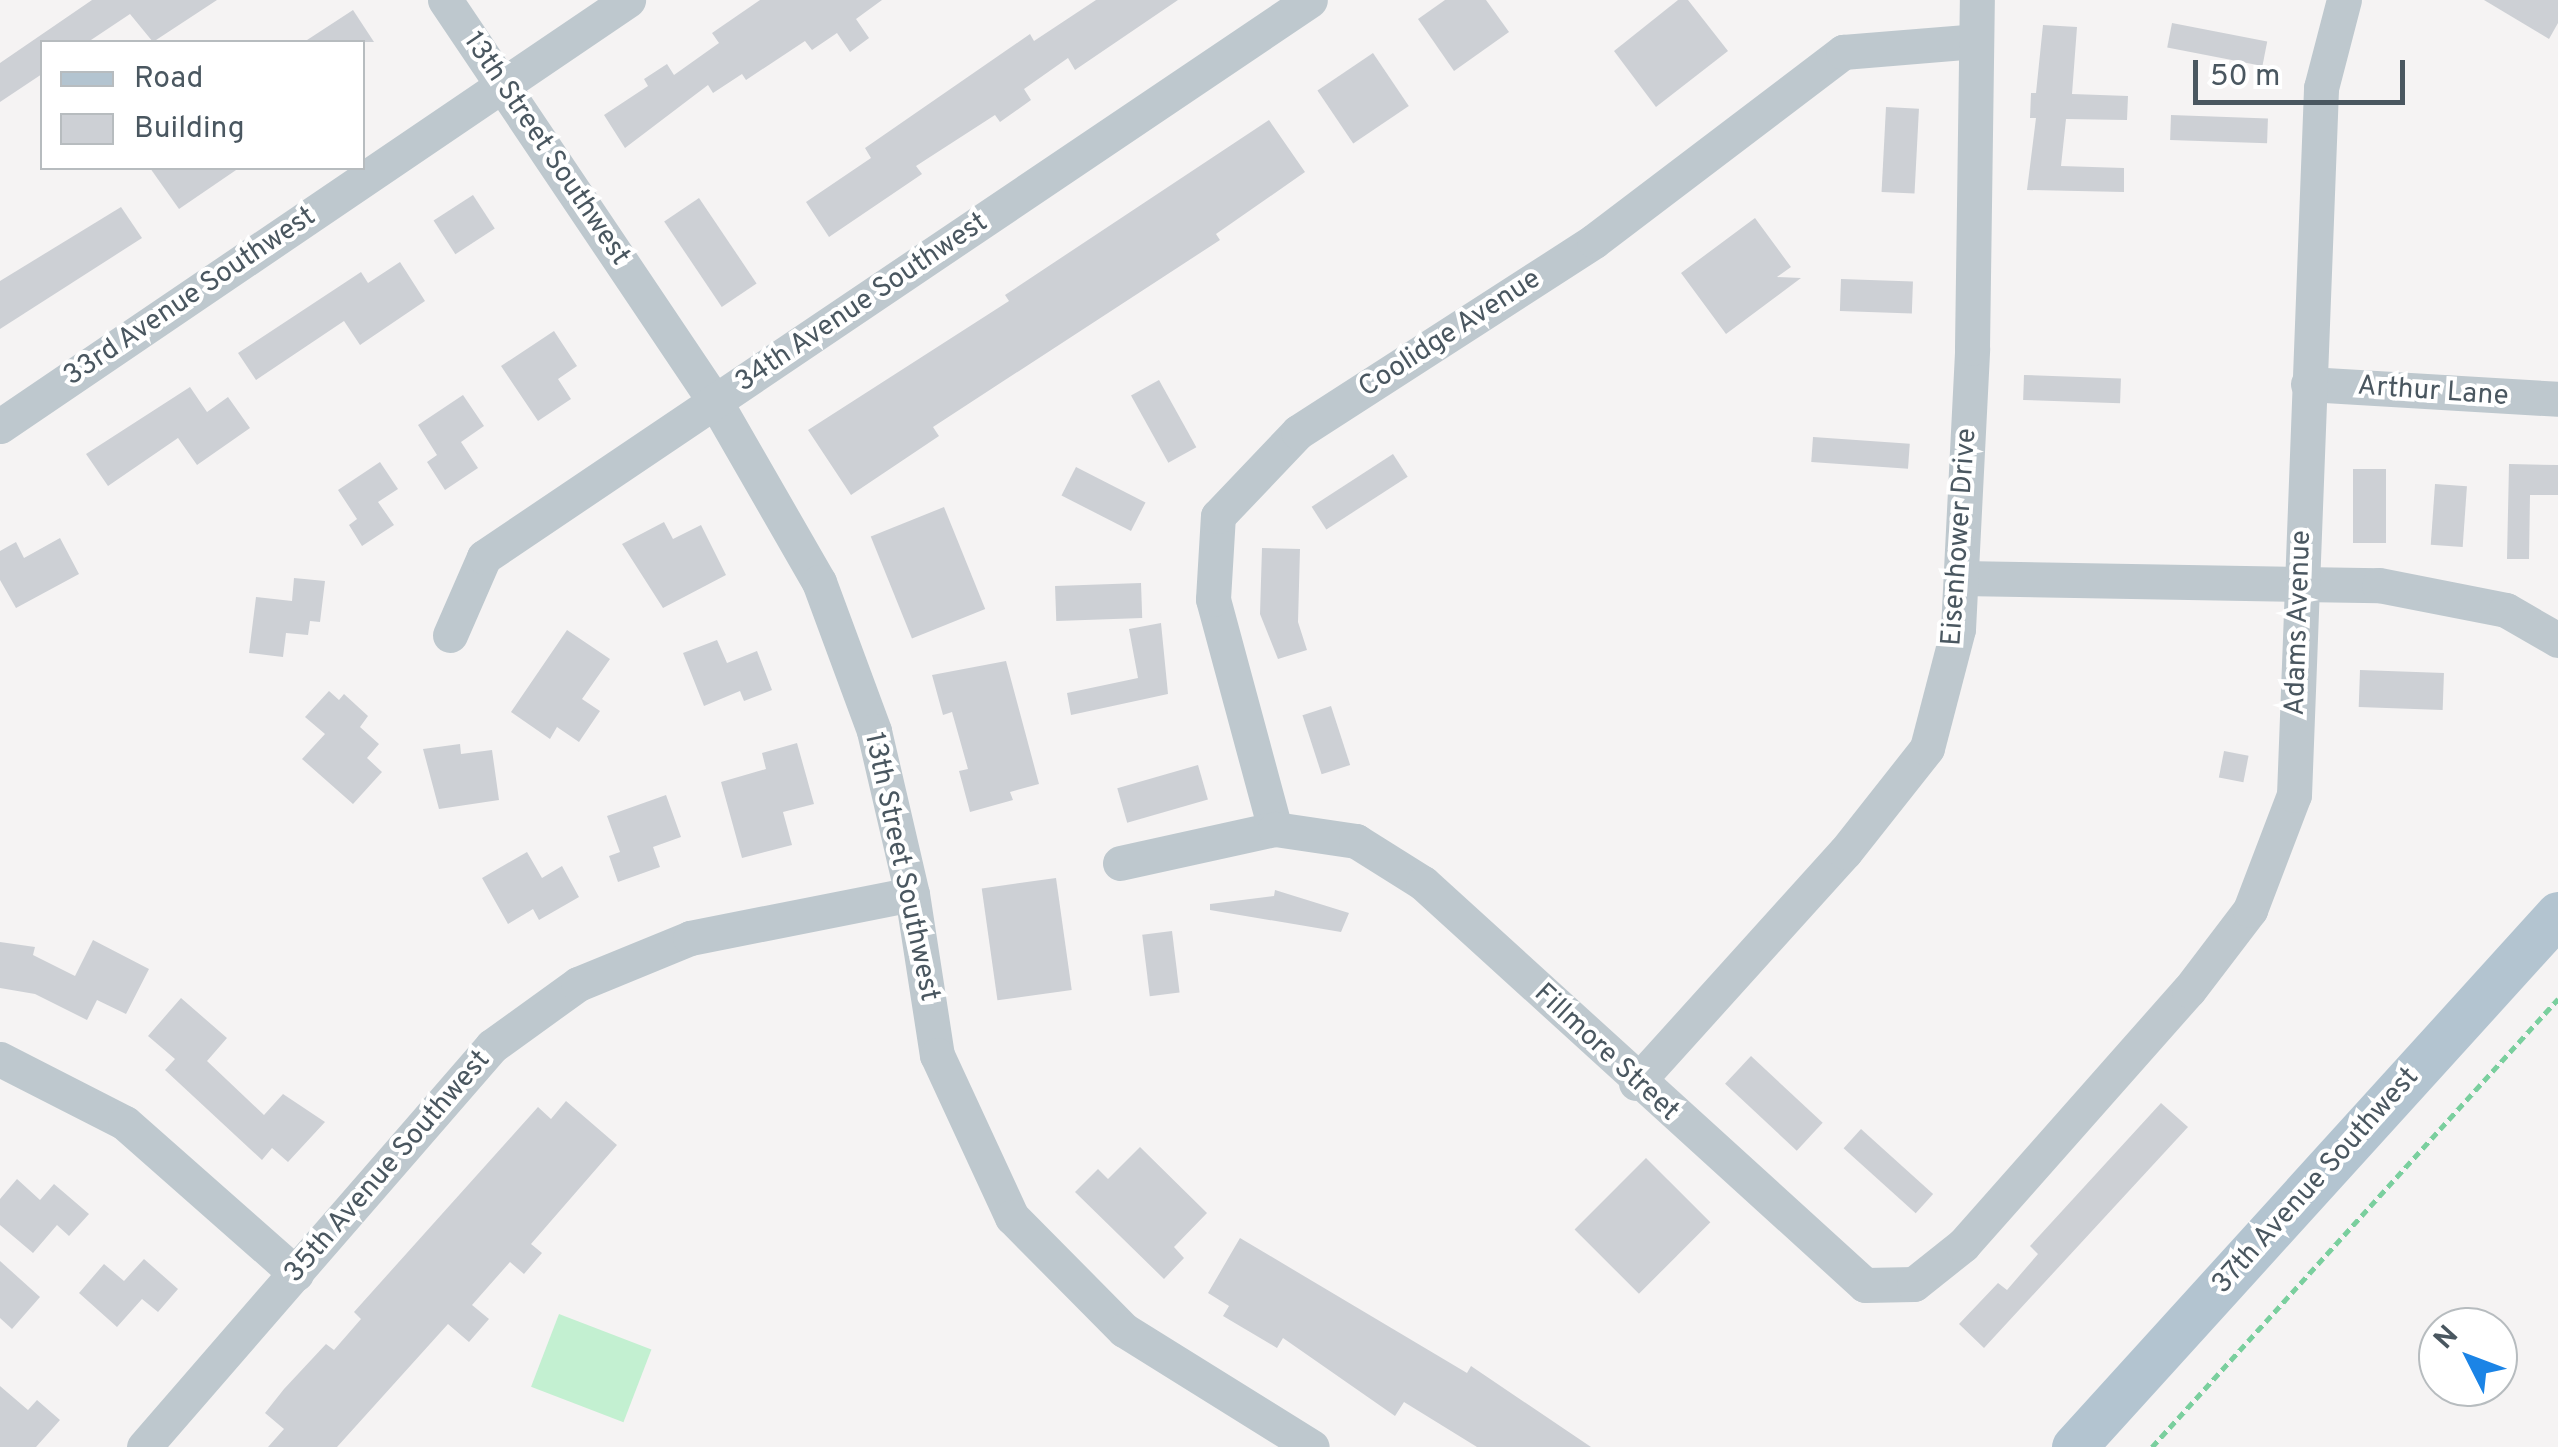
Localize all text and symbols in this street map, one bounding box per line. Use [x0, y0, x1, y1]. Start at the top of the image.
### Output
street label: 13th Street Southwest [455, 26, 637, 272]
legend [40, 40, 365, 170]
scale bar [2198, 40, 2410, 102]
text: 50 m [2210, 59, 2280, 96]
text: Road [134, 61, 203, 98]
text: Building [134, 111, 245, 148]
street label: 33rd Avenue Southwest [57, 200, 323, 394]
street label: 34th Avenue Southwest [729, 206, 995, 400]
street label: Coolidge Avenue [1352, 262, 1548, 406]
street label: Arthur Lane [2356, 370, 2510, 414]
street label: Eisenhower Drive [1936, 427, 1984, 647]
street label: Adams Avenue [2279, 529, 2319, 717]
street label: 13th Street Southwest [856, 730, 946, 1004]
street label: Fillmore Street [1527, 977, 1685, 1129]
street label: 35th Avenue Southwest [278, 1044, 498, 1290]
street label: 37th Avenue Southwest [2205, 1061, 2427, 1301]
north arrow [2418, 1307, 2518, 1407]
text: N [2427, 1319, 2467, 1358]

